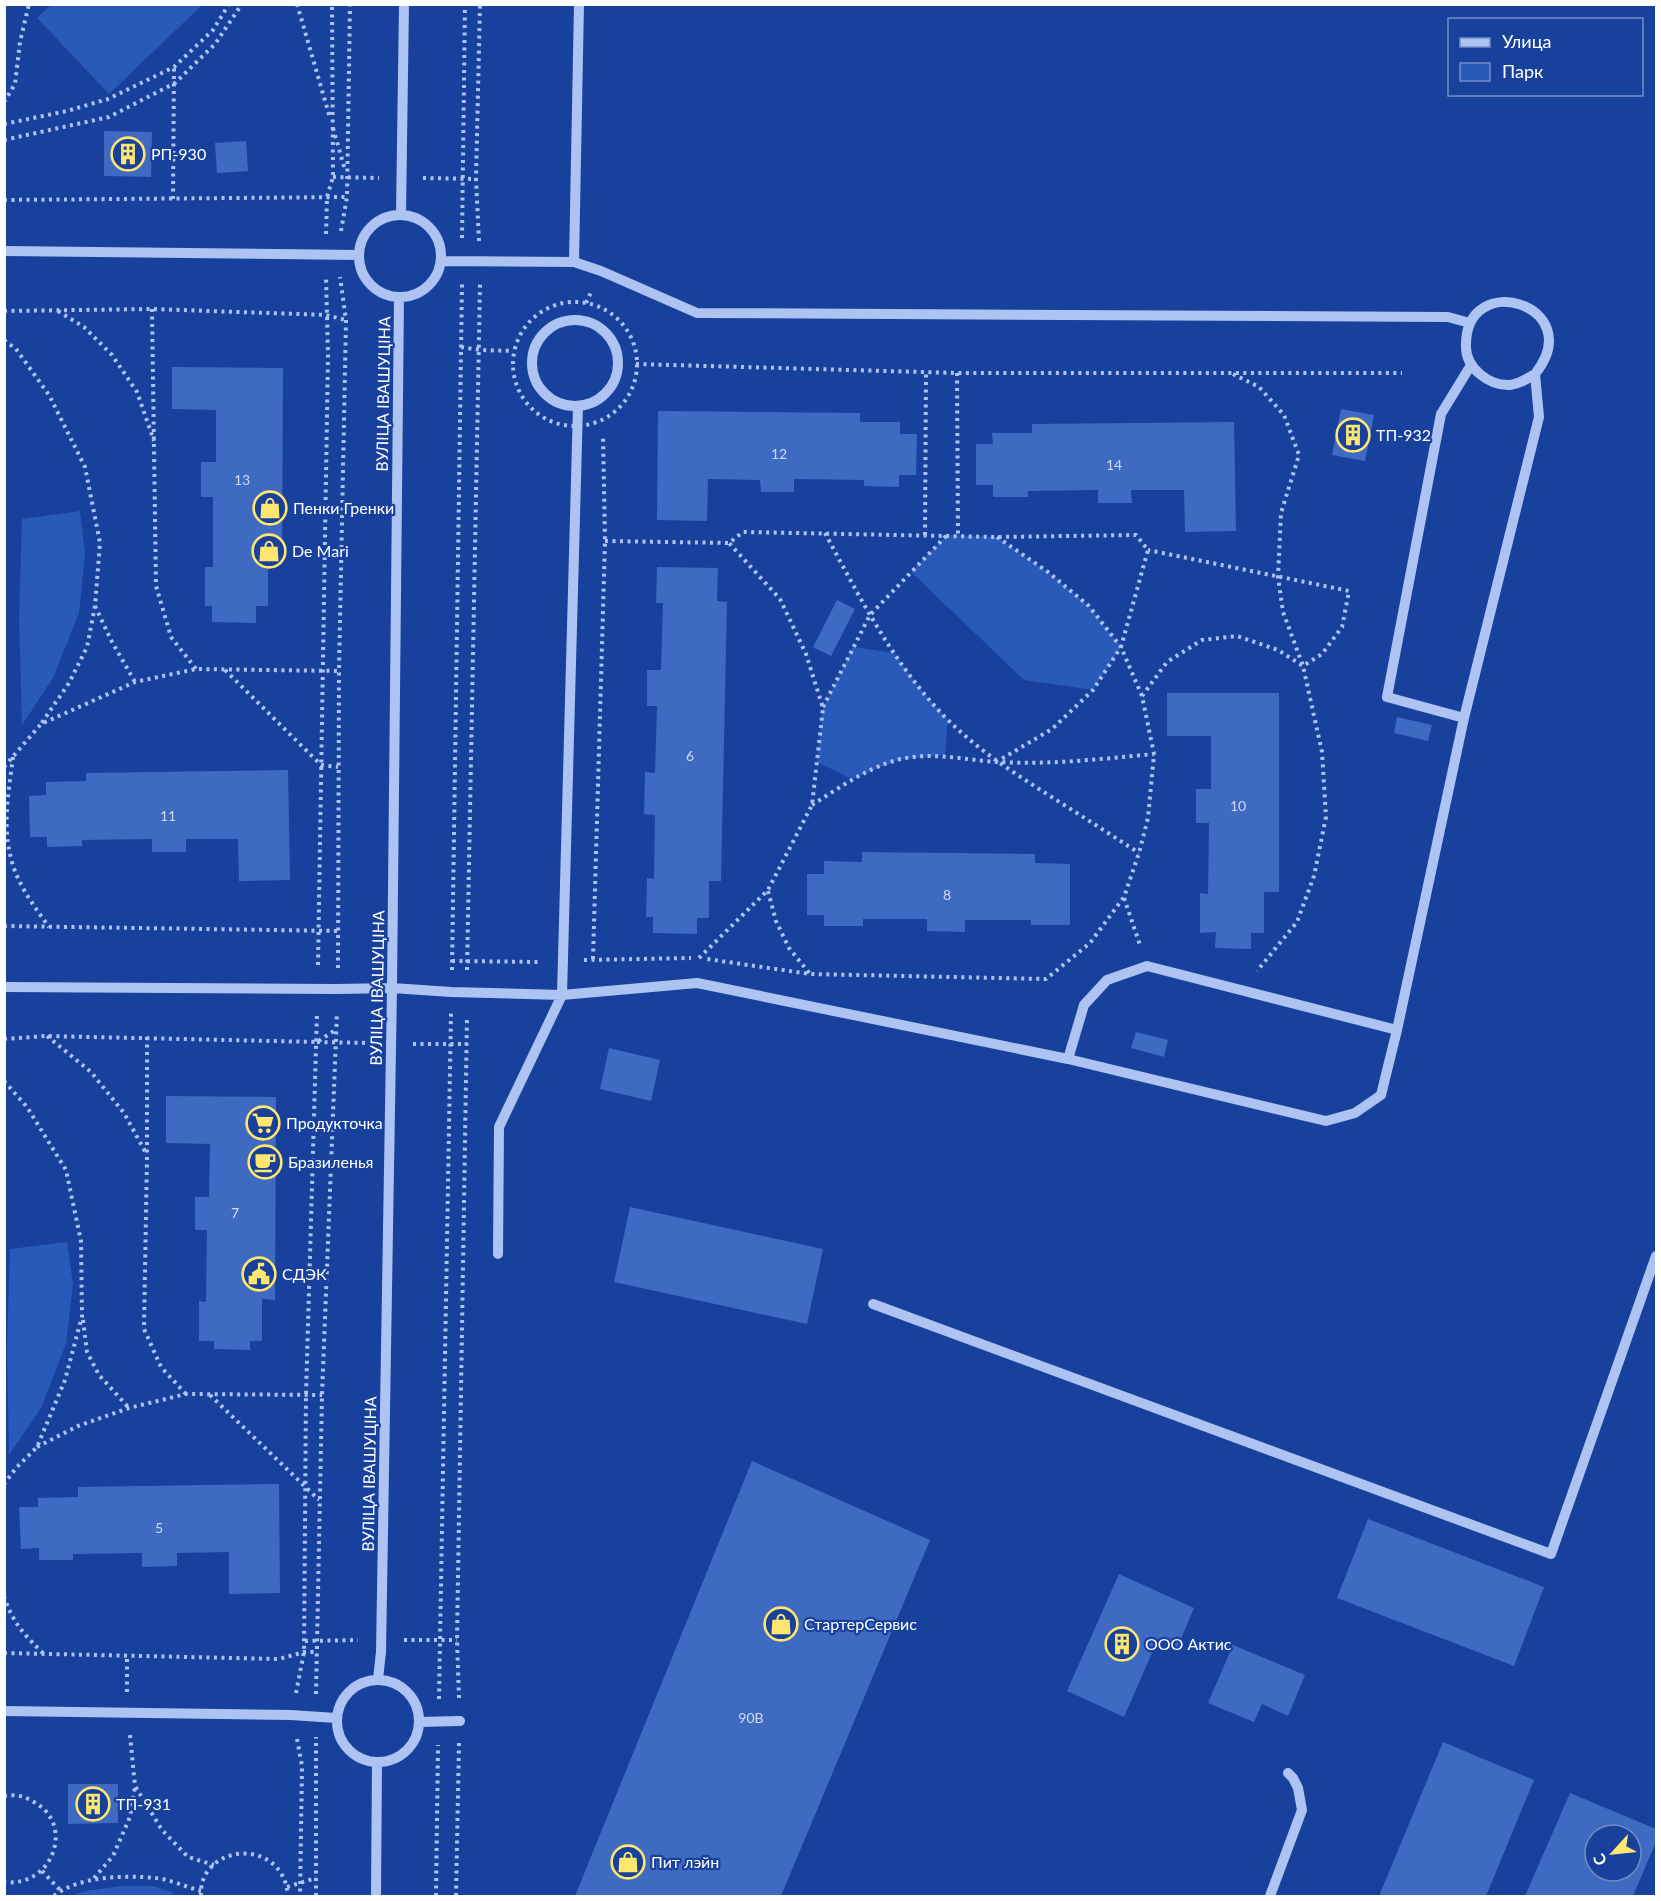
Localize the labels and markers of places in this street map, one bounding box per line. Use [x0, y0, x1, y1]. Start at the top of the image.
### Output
building icon: РП-930 [110, 136, 146, 172]
place label: РП-930 [151, 144, 206, 163]
building icon: ТП-932 [1335, 417, 1371, 453]
place label: ТП-932 [1376, 425, 1431, 444]
shop icon: Пенки Гренки [252, 490, 288, 526]
place label: Пенки Гренки [293, 498, 394, 517]
shop icon: De Mari [251, 533, 287, 569]
place label: De Mari [292, 541, 349, 560]
supermarket icon: Продукточка [245, 1105, 281, 1141]
place label: Продукточка [286, 1113, 383, 1132]
cafe icon: Бразиленья [247, 1144, 283, 1180]
place label: Бразиленья [288, 1152, 373, 1171]
public building icon: СДЭК [241, 1256, 277, 1292]
place label: СДЭК [282, 1264, 327, 1283]
shop icon: СтартерСервис [763, 1606, 799, 1642]
place label: СтартерСервис [804, 1614, 917, 1633]
building icon: ООО Актис [1104, 1626, 1140, 1662]
place label: ООО Актис [1145, 1634, 1232, 1653]
building icon: ТП-931 [75, 1786, 111, 1822]
place label: ТП-931 [116, 1794, 171, 1813]
shop icon: Пит лэйн [610, 1844, 646, 1880]
place label: Пит лэйн [651, 1852, 719, 1871]

